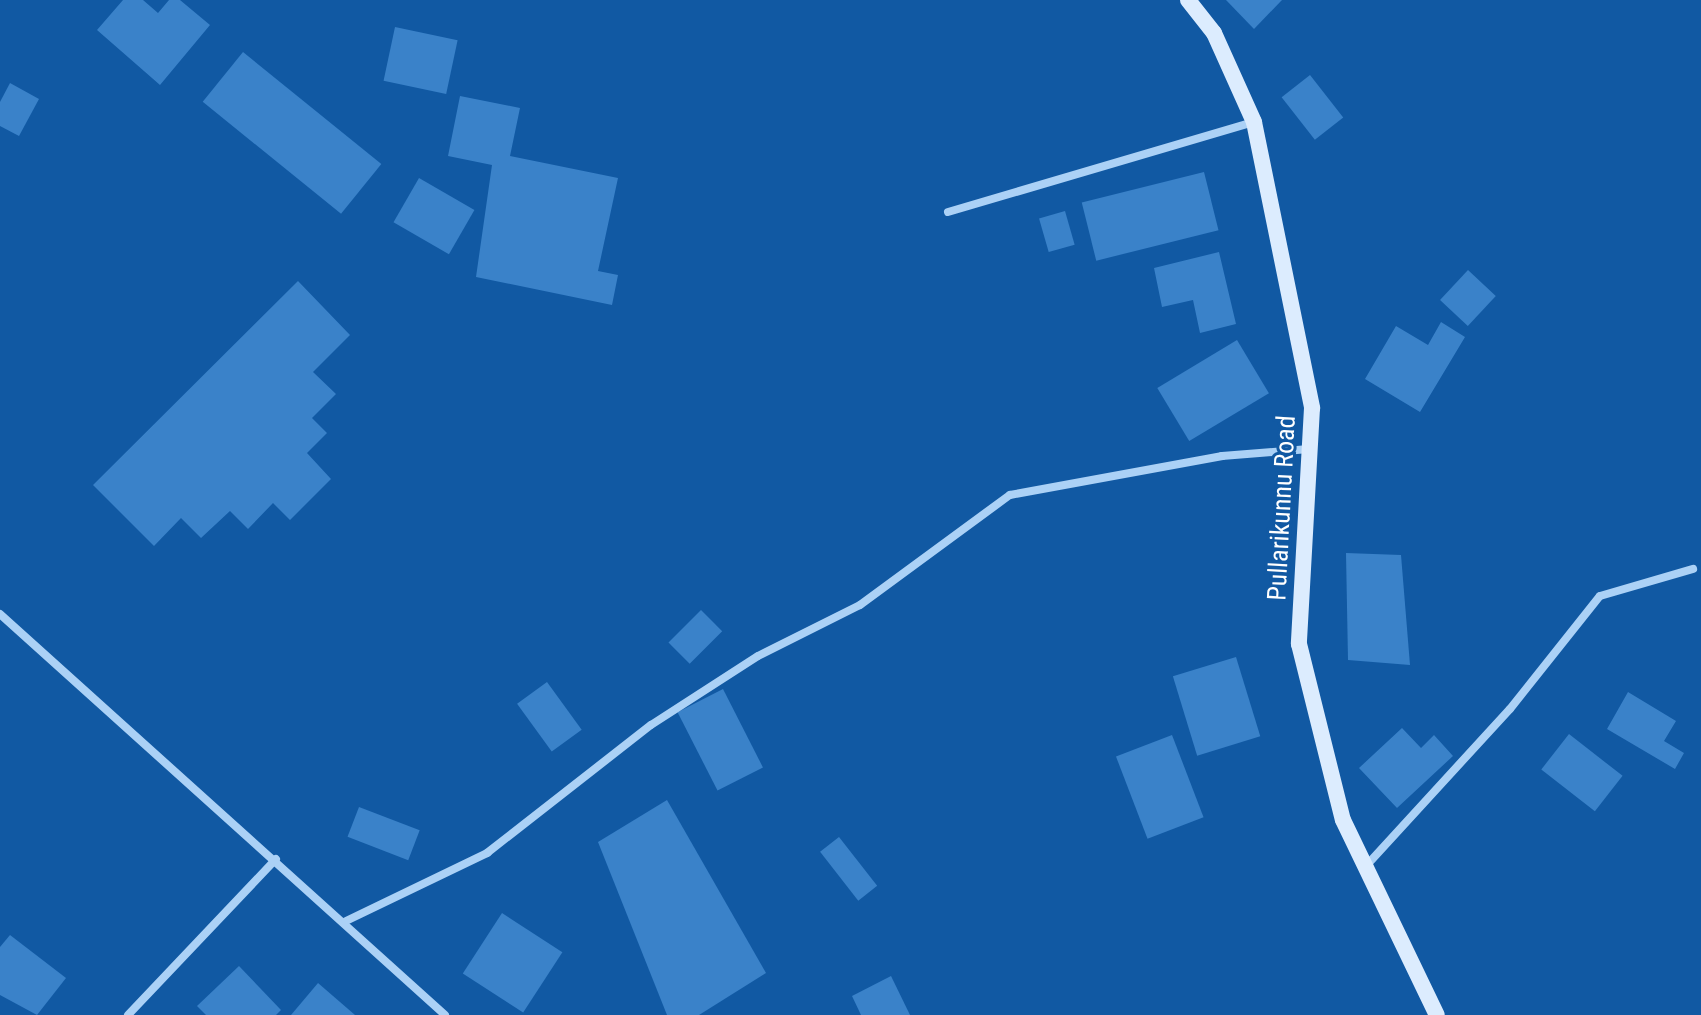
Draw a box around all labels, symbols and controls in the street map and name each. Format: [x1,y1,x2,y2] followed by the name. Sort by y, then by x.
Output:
[1262,415,1302,601] street label: Pullarikunnu Road

